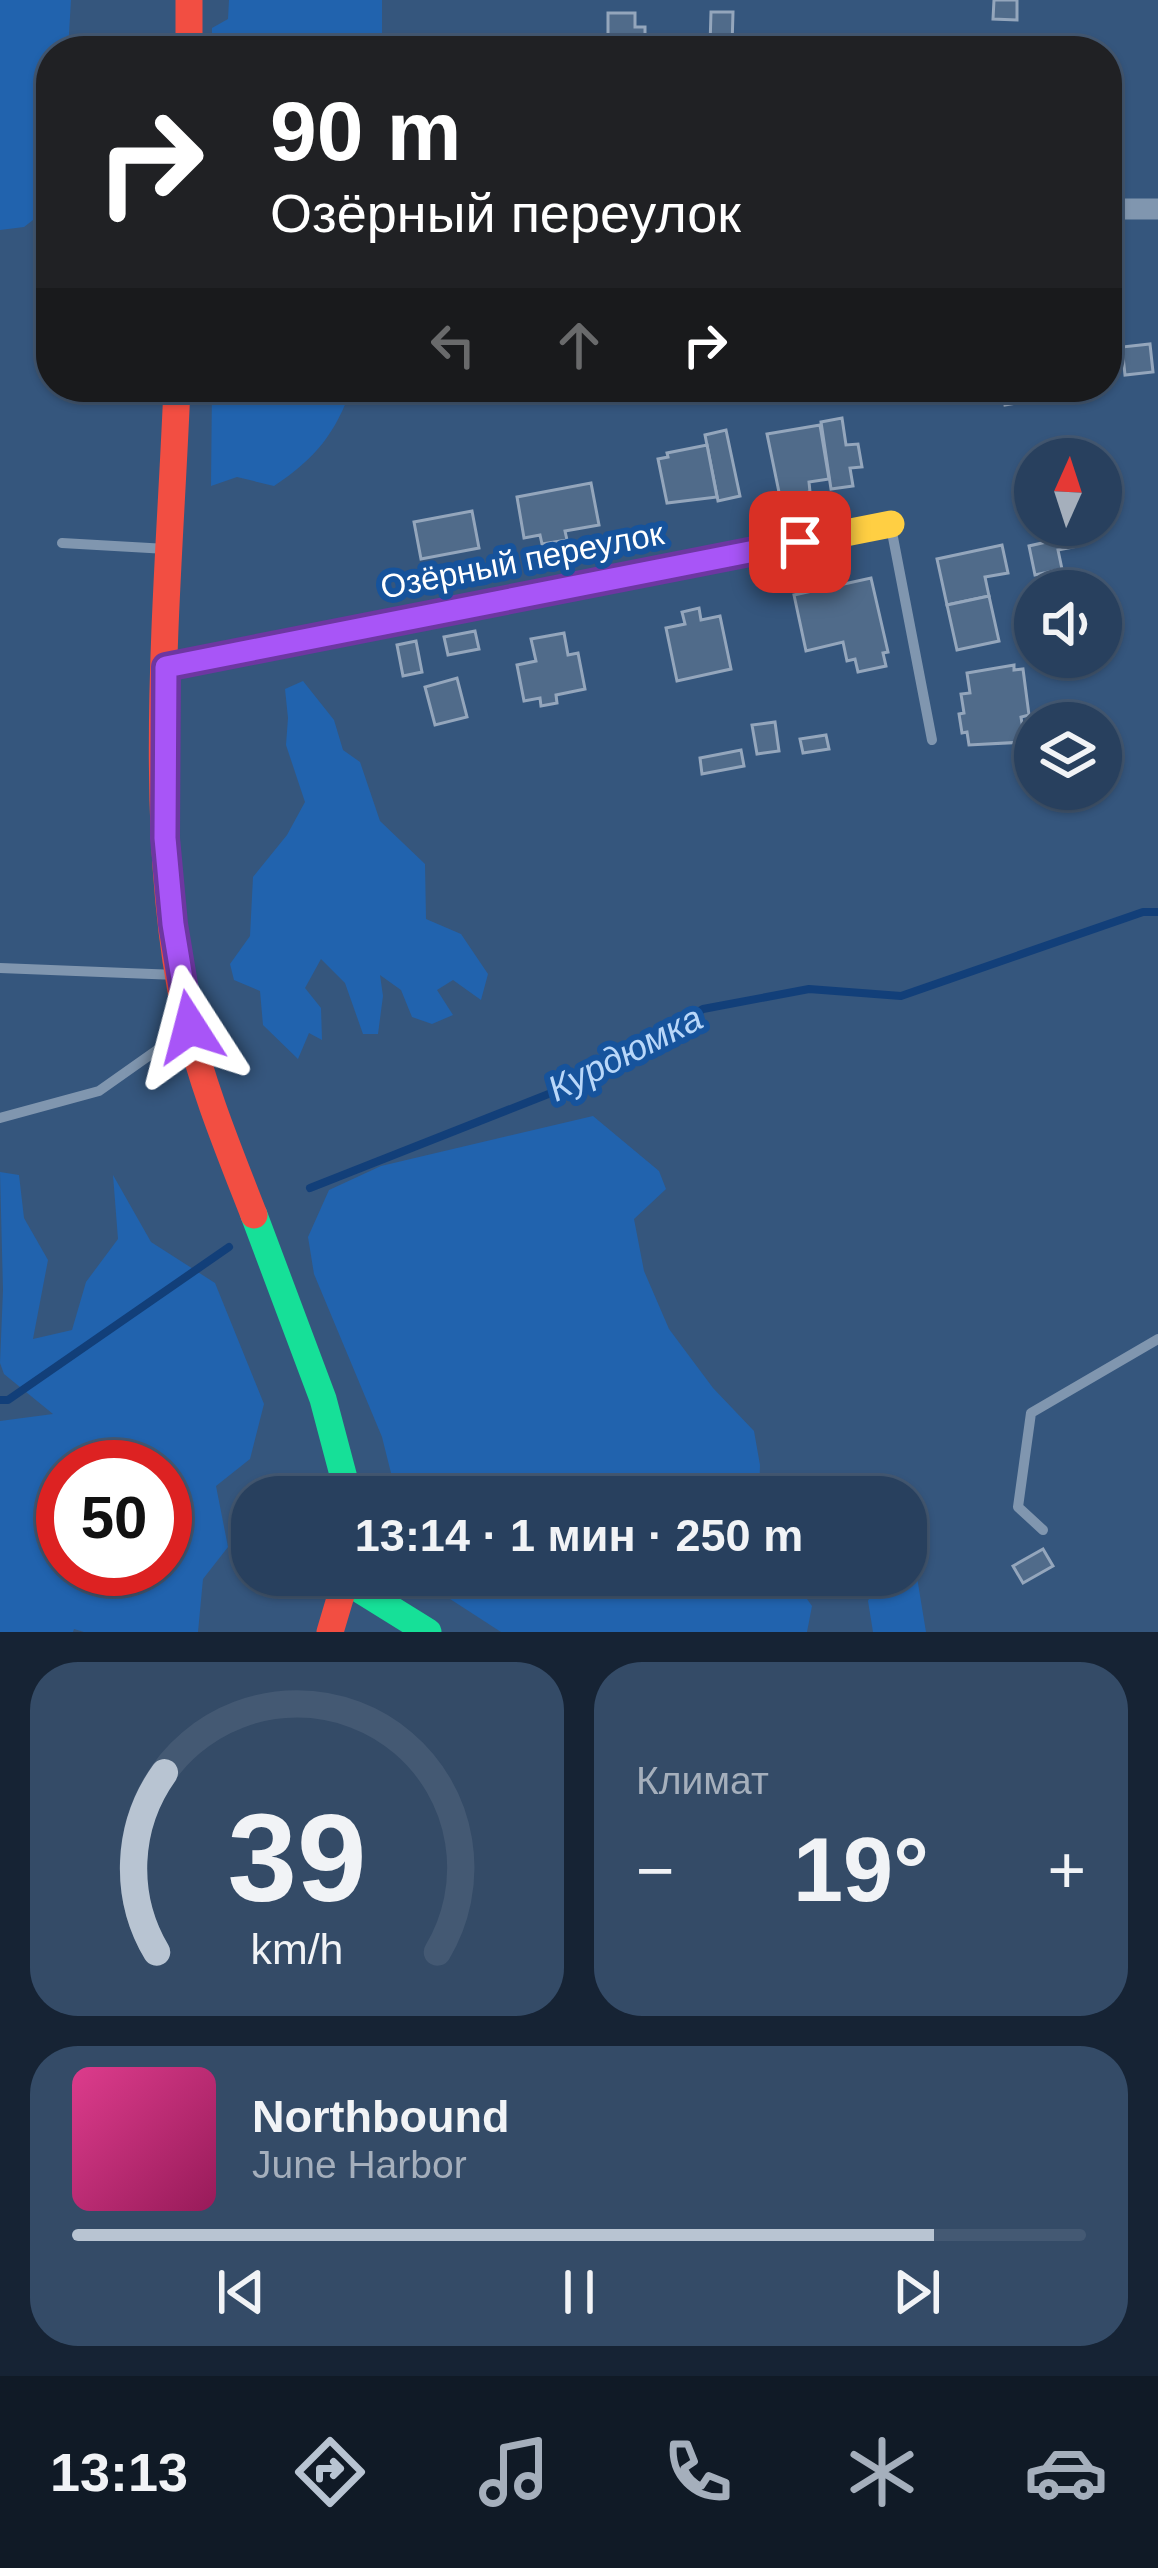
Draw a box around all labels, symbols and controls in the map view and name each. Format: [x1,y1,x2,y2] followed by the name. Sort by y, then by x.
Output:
[72,84,228,240] icon: right
[270,84,461,178] text: 90 m
[270,183,741,243] text: Озёрный переулок
[420,312,486,378] icon: left
[546,312,612,378] icon: ahead
[672,312,738,378] icon: right
[1014,438,1122,546] north arrow
[1014,438,1122,810] map controls
[749,491,851,593] pin
[767,509,833,575] icon: arrive
[377,514,667,606] street label: Озёрный переулок
[1014,570,1122,678] button: sound
[1014,702,1122,810] button: layers
[127,964,253,1090] position arrow
[541,997,709,1109] water label: Курдюмка
[36,1440,192,1596] speed limit sign: 50
[355,1510,803,1561] text: 13:14 · 1 мин · 250 m
[636,1759,769,1802] text: Климат
[228,1788,366,1927] text: 39
[793,1820,929,1920] text: 19°
[636,1833,675,1907] text: −
[1047,1833,1086,1907] text: +
[251,1925,343,1973] text: km/h
[252,2091,509,2142] text: Northbound
[252,2143,467,2186] text: June Harbor
[208,2259,274,2325] icon: previous
[546,2259,612,2325] icon: pause
[884,2259,950,2325] icon: next
[288,2430,372,2514] icon: directions
[472,2430,556,2514] icon: music
[656,2430,740,2514] icon: phone
[840,2430,924,2514] icon: climate
[1024,2430,1108,2514] icon: car
[50,2442,188,2502] text: 13:13

